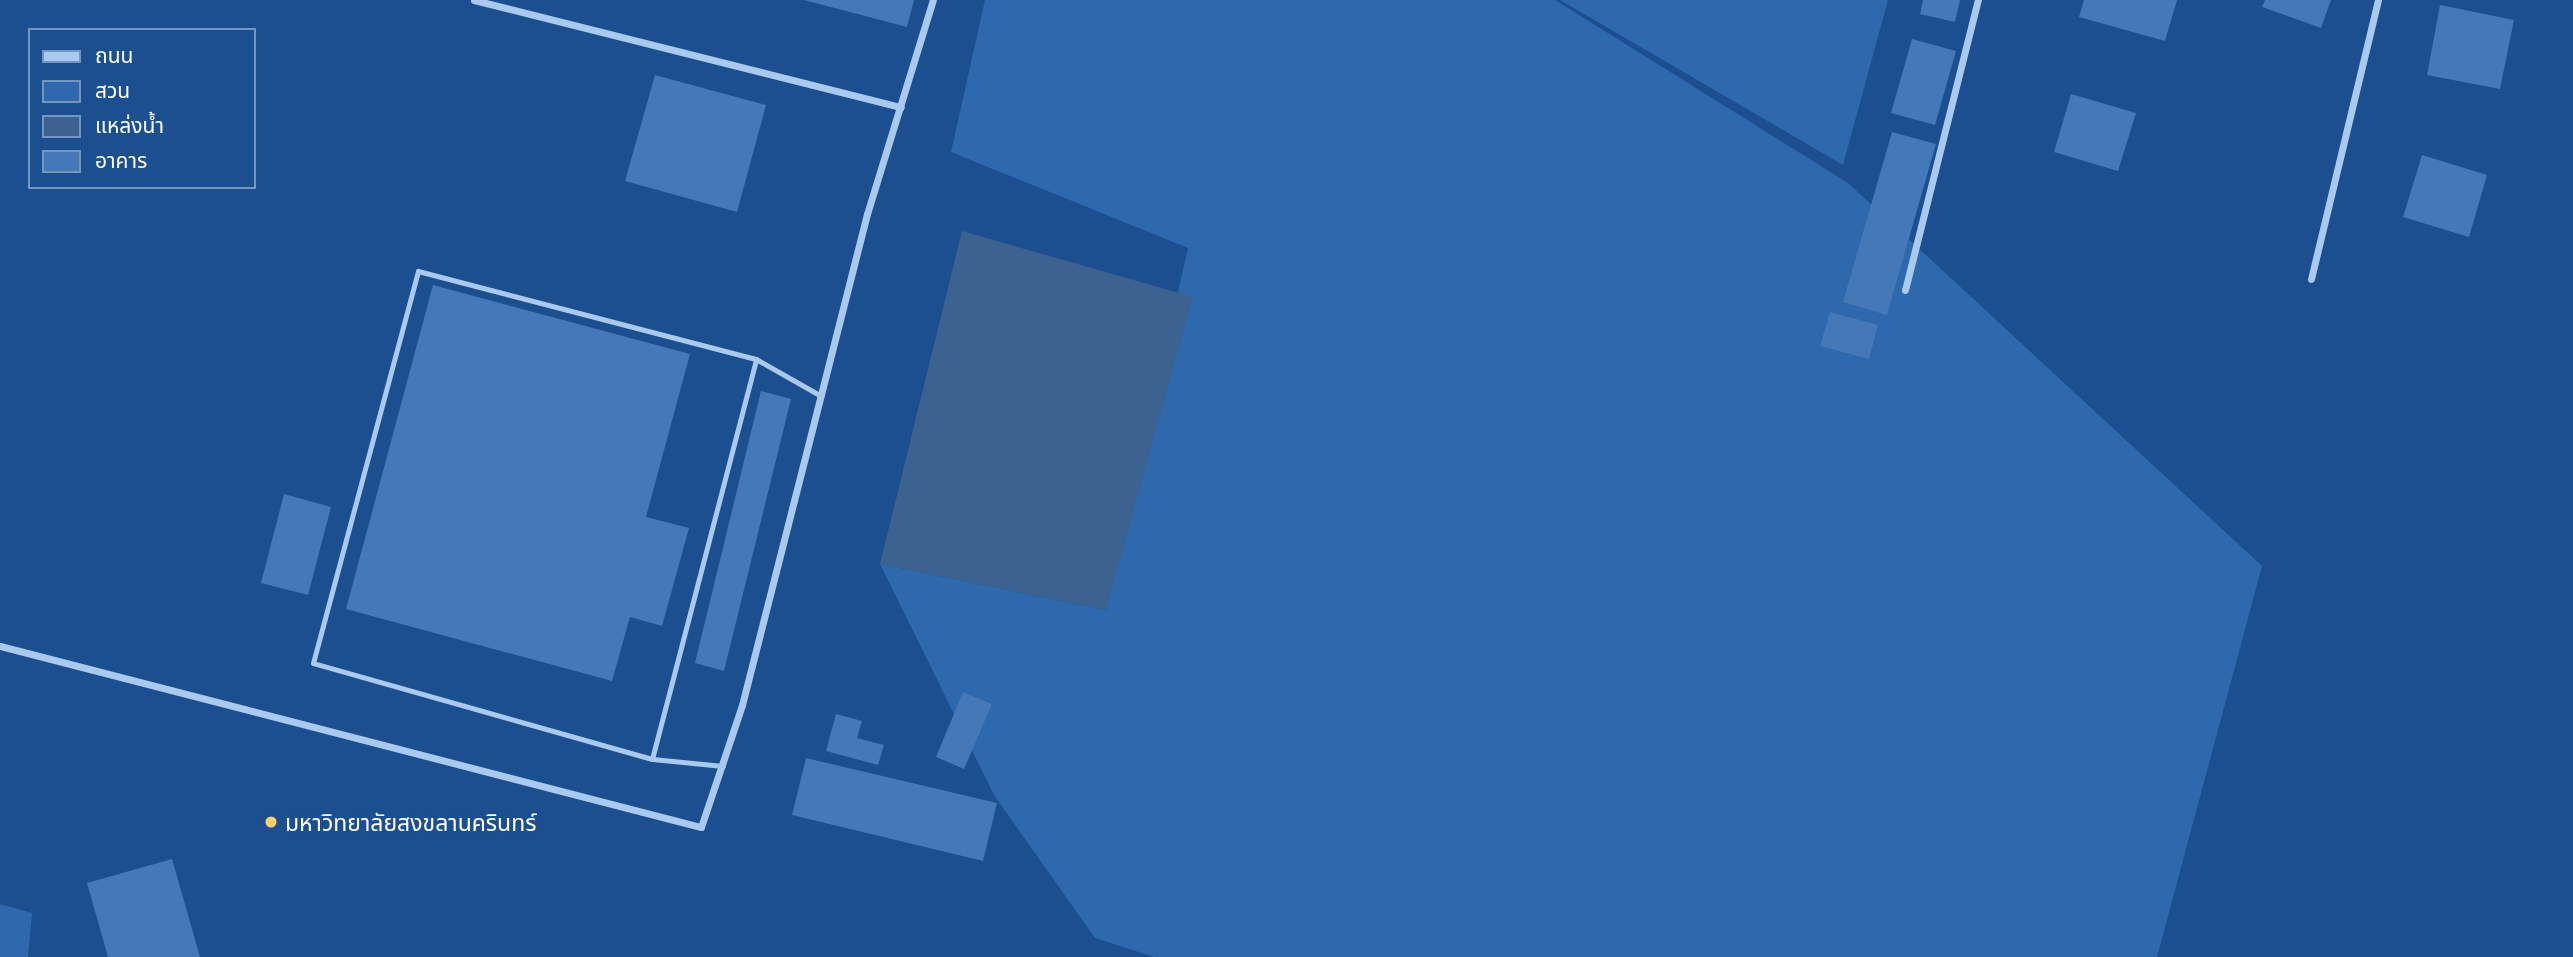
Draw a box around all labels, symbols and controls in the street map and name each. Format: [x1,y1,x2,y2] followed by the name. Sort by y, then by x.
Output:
[28,28,256,189] legend
[95,42,133,67] text: ถนน
[95,77,130,102] text: สวน
[95,112,164,137] text: แหล่งน้ำ
[95,147,147,172] text: อาคาร
[285,808,536,836] place label: มหาวิทยาลัยสงขลานครินทร์
[263,814,279,830] marker: มหาวิทยาลัยสงขลานครินทร์

